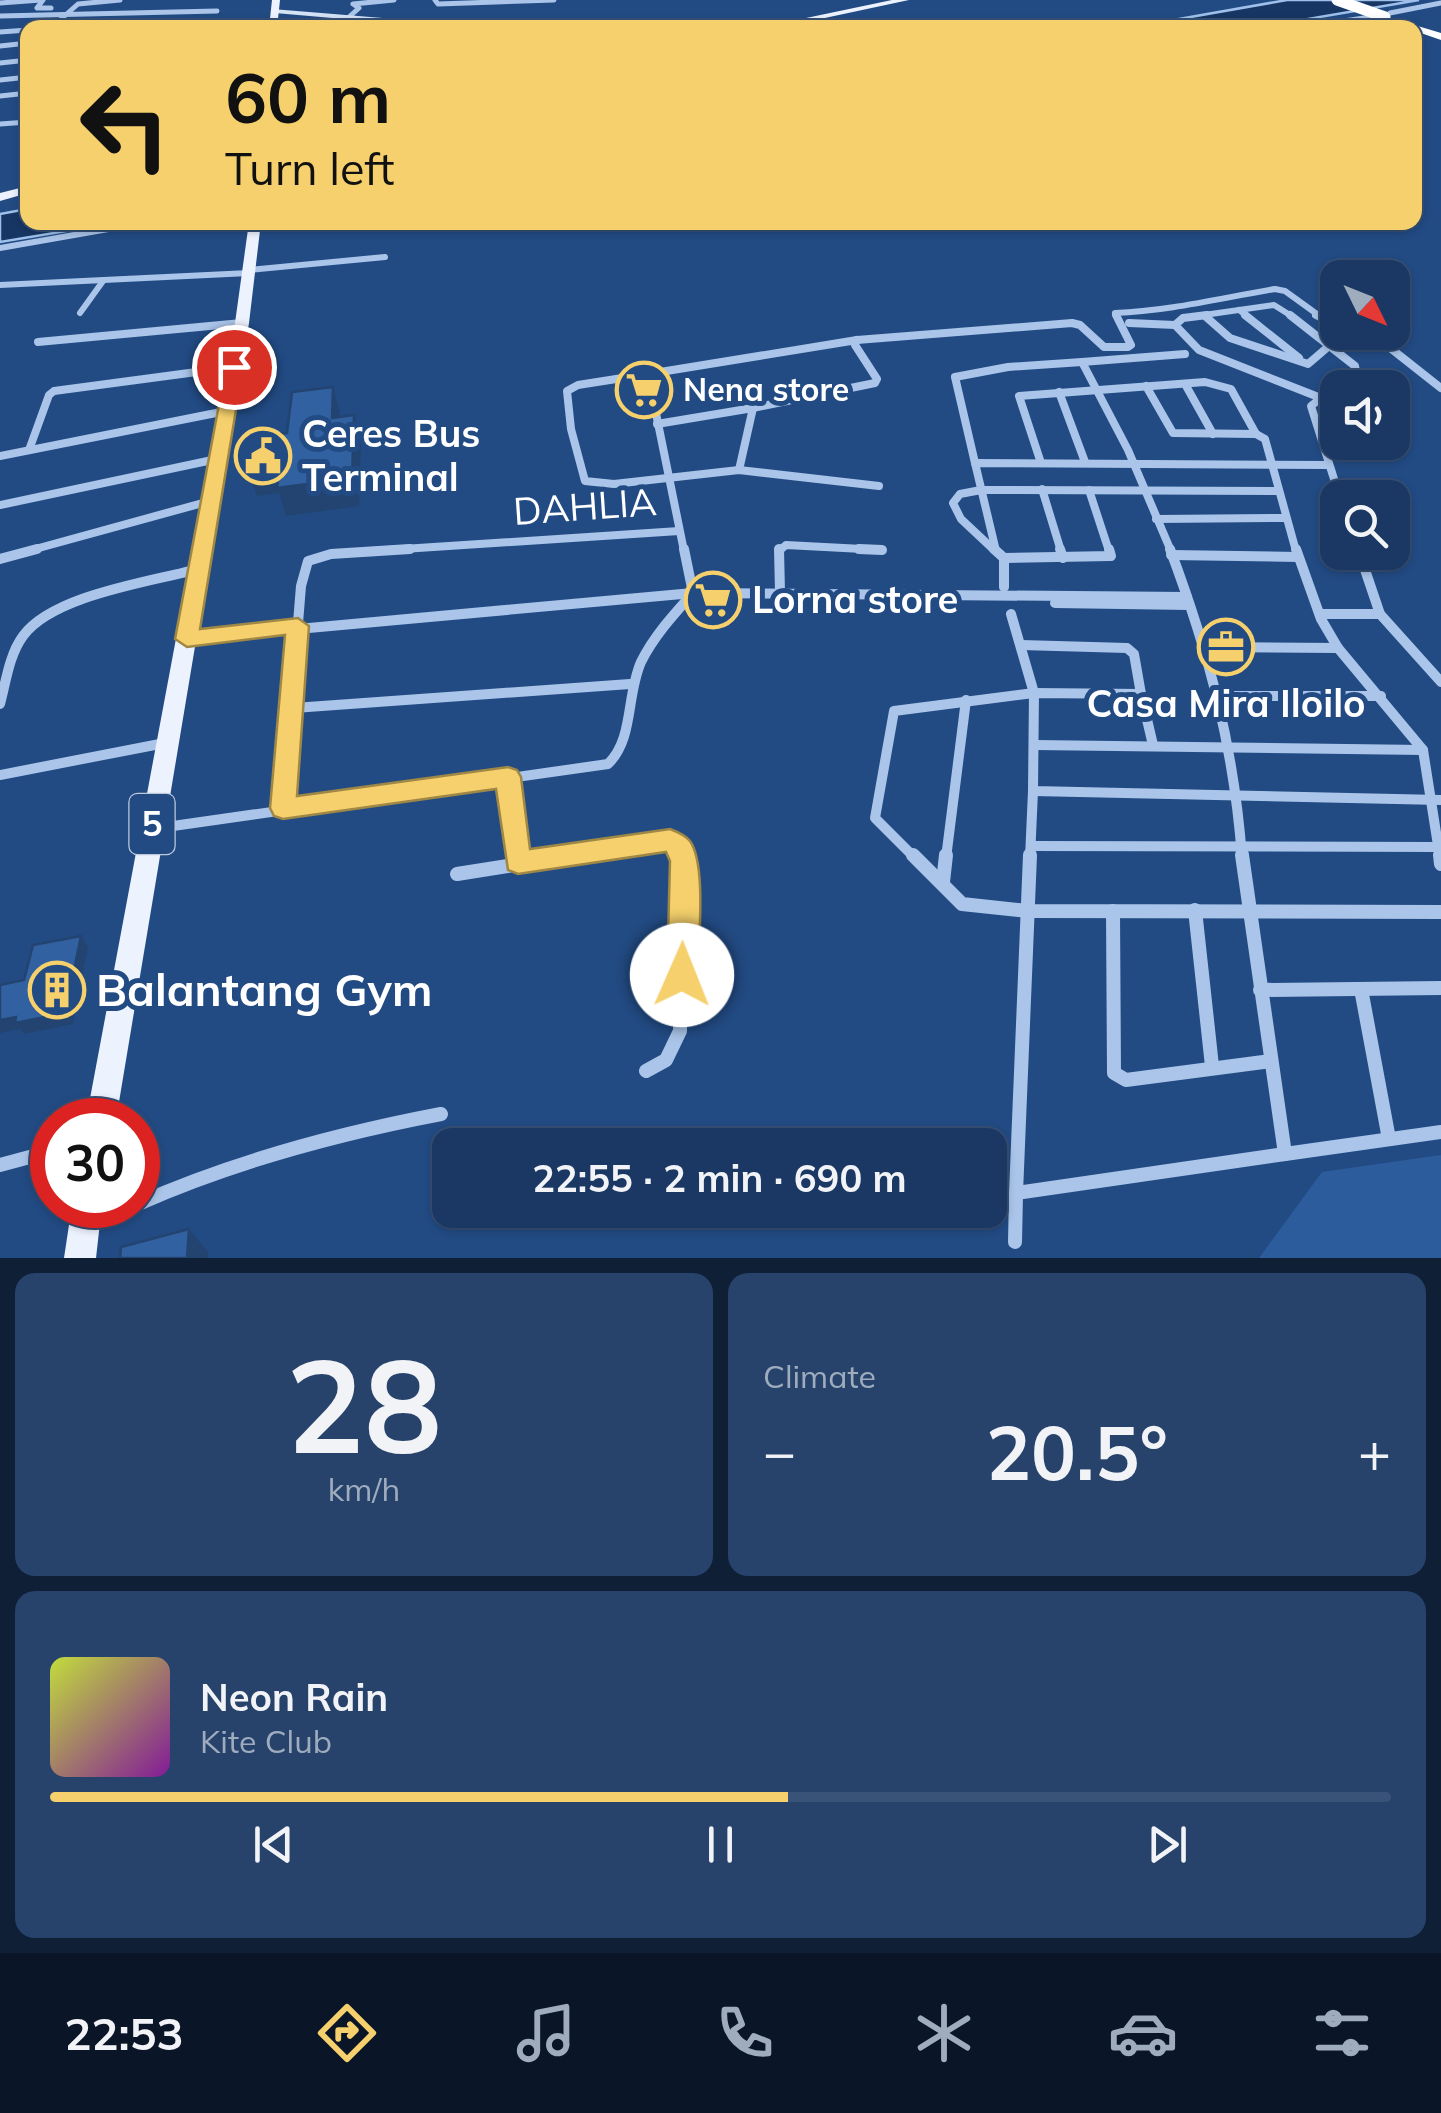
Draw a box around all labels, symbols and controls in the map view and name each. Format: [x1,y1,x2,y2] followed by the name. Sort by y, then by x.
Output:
[225,53,391,141] text: 60 m
[60,60,190,190] icon: left
[225,140,394,196] text: Turn left
[1320,260,1410,350] north arrow
[1320,260,1410,570] map controls
[192,325,277,410] pin
[207,340,262,395] icon: arrive
[614,360,674,420] supermarket icon: Nena store
[683,369,849,409] place label: Nena store
[1320,370,1410,460] button: sound
[302,409,480,501] place label: Ceres Bus Terminal
[233,426,293,486] public building icon: Ceres Bus Terminal
[512,477,658,535] street label: DAHLIA
[1320,480,1410,570] button: search
[683,570,743,630] supermarket icon: Lorna store
[752,575,958,623] place label: Lorna store
[1196,617,1256,677] office icon: Casa Mira Iloilo
[1086,679,1366,727] place label: Casa Mira Iloilo
[130,794,174,854] road number: 5
[630,923,734,1027] position arrow
[27,960,87,1020] building icon: Balantang Gym
[96,961,432,1017] place label: Balantang Gym
[30,1098,160,1228] speed limit sign: 30
[532,1154,907,1202] text: 22:55 · 2 min · 690 m
[286,1322,442,1486] text: 28
[763,1356,876,1396] text: Climate
[986,1405,1168,1499] text: 20.5°
[763,1417,796,1486] text: −
[1358,1417,1391,1486] text: +
[328,1469,400,1509] text: km/h
[200,1673,388,1721] text: Neon Rain
[200,1721,332,1761] text: Kite Club
[246,1817,301,1872] icon: previous
[693,1817,748,1872] icon: pause
[1140,1817,1195,1872] icon: next
[312,1998,382,2068] icon: directions
[511,1998,581,2068] icon: music
[710,1998,780,2068] icon: phone
[909,1998,979,2068] icon: climate
[1108,1998,1178,2068] icon: car
[1307,1998,1377,2068] icon: filters
[64,2005,184,2061] text: 22:53

